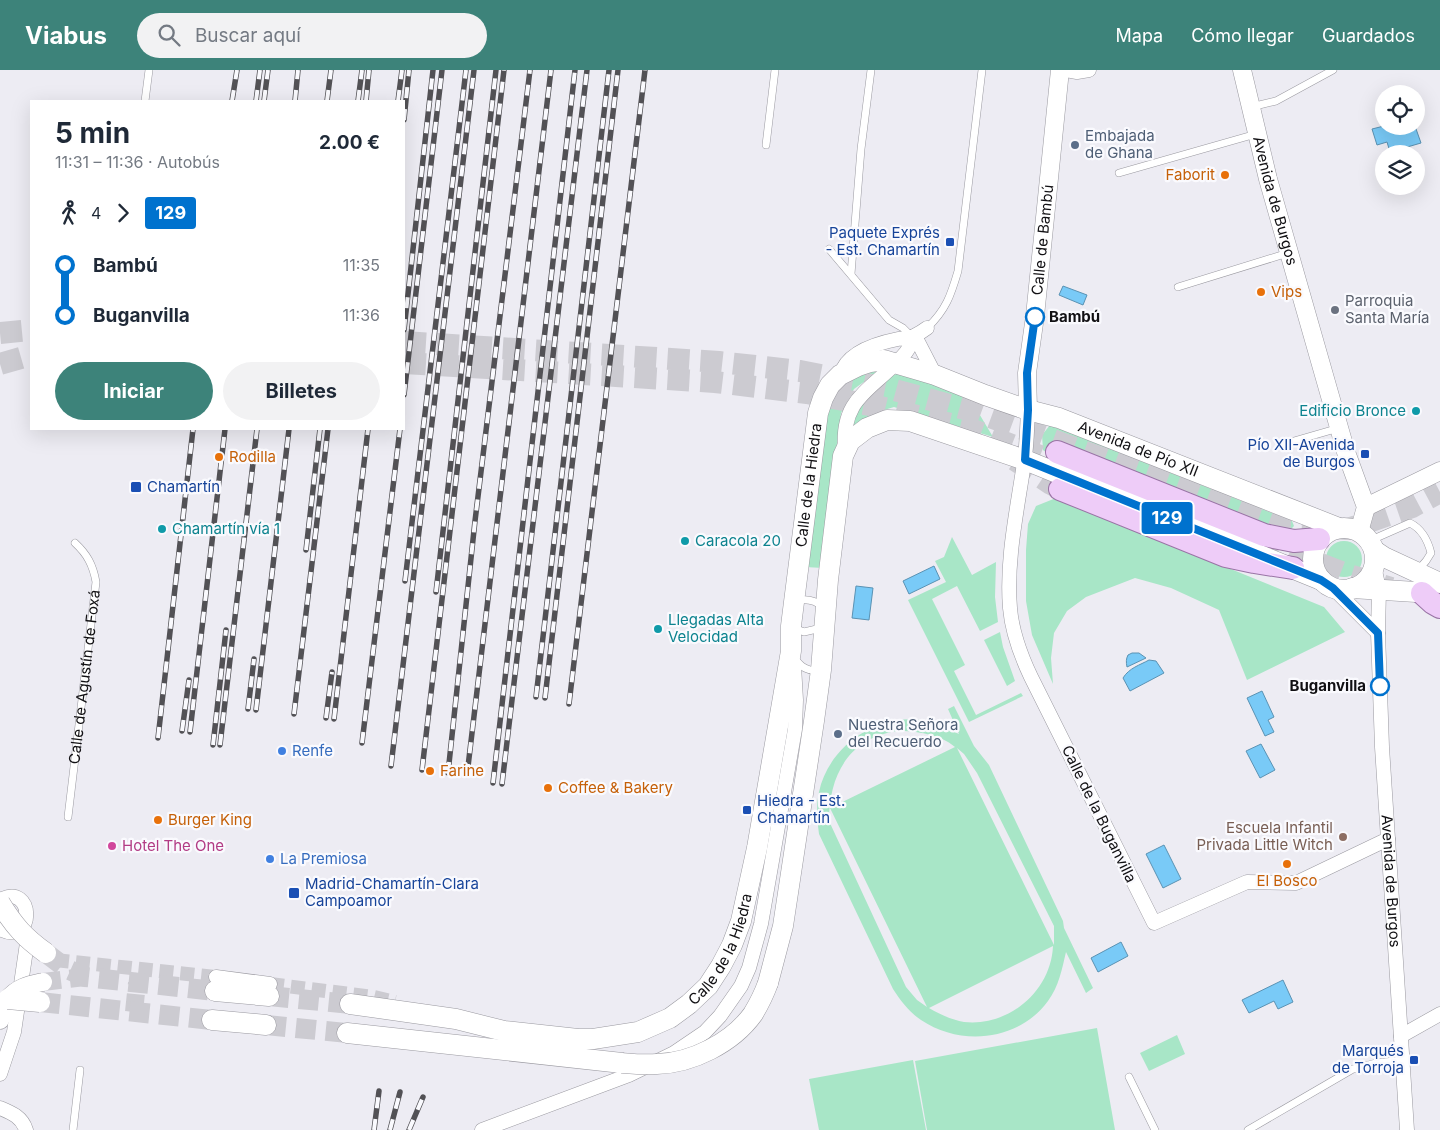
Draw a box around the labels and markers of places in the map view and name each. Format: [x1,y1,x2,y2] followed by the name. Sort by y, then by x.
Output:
[1085,126,1155,162] place label: Embajada de Ghana
[1069,139,1081,151] marker: Embajada de Ghana
[1165,165,1215,184] place label: Faborit
[1219,169,1231,181] marker: Faborit
[825,223,940,259] place label: Paquete Exprés - Est. Chamartín
[944,236,956,248] marker: Paquete Exprés - Est. Chamartín
[1271,282,1302,301] place label: Vips
[1255,286,1267,298] marker: Vips
[1345,291,1429,327] place label: Parroquia Santa María
[1329,304,1341,316] marker: Parroquia Santa María
[1025,307,1045,327] marker: Bambú
[1049,307,1100,326] place label: Bambú
[1299,401,1406,420] place label: Edificio Bronce
[1410,405,1422,417] marker: Edificio Bronce
[1248,435,1355,471] place label: Pío XII-Avenida de Burgos
[229,447,276,466] place label: Rodilla
[1359,448,1371,460] marker: Pío XII-Avenida de Burgos
[213,451,225,463] marker: Rodilla
[147,477,220,496] place label: Chamartín
[129,480,143,494] marker: Chamartín
[172,519,280,538] place label: Chamartín vía 1
[156,523,168,535] marker: Chamartín vía 1
[695,531,781,550] place label: Caracola 20
[679,535,691,547] marker: Caracola 20
[668,610,764,646] place label: Llegadas Alta Velocidad
[652,623,664,635] marker: Llegadas Alta Velocidad
[1290,676,1366,695] place label: Buganvilla
[1370,676,1390,696] marker: Buganvilla
[848,715,958,751] place label: Nuestra Señora del Recuerdo
[832,728,844,740] marker: Nuestra Señora del Recuerdo
[292,741,333,760] place label: Renfe
[276,745,288,757] marker: Renfe
[440,761,484,780] place label: Farine
[424,765,436,777] marker: Farine
[558,778,673,797] place label: Coffee & Bakery
[542,782,554,794] marker: Coffee & Bakery
[757,791,845,827] place label: Hiedra - Est. Chamartín
[741,804,753,816] marker: Hiedra - Est. Chamartín
[168,810,252,829] place label: Burger King
[152,814,164,826] marker: Burger King
[1197,818,1333,854] place label: Escuela Infantil Privada Little Witch
[1337,831,1349,843] marker: Escuela Infantil Privada Little Witch
[122,836,224,855] place label: Hotel The One
[106,840,118,852] marker: Hotel The One
[280,849,367,868] place label: La Premiosa
[264,853,276,865] marker: La Premiosa
[1281,858,1293,870] marker: El Bosco
[1256,871,1318,890] place label: El Bosco
[305,874,479,910] place label: Madrid-Chamartín-Clara Campoamor
[287,886,301,900] marker: Madrid-Chamartín-Clara Campoamor
[1332,1041,1404,1077] place label: Marqués de Torroja
[1408,1054,1420,1066] marker: Marqués de Torroja

